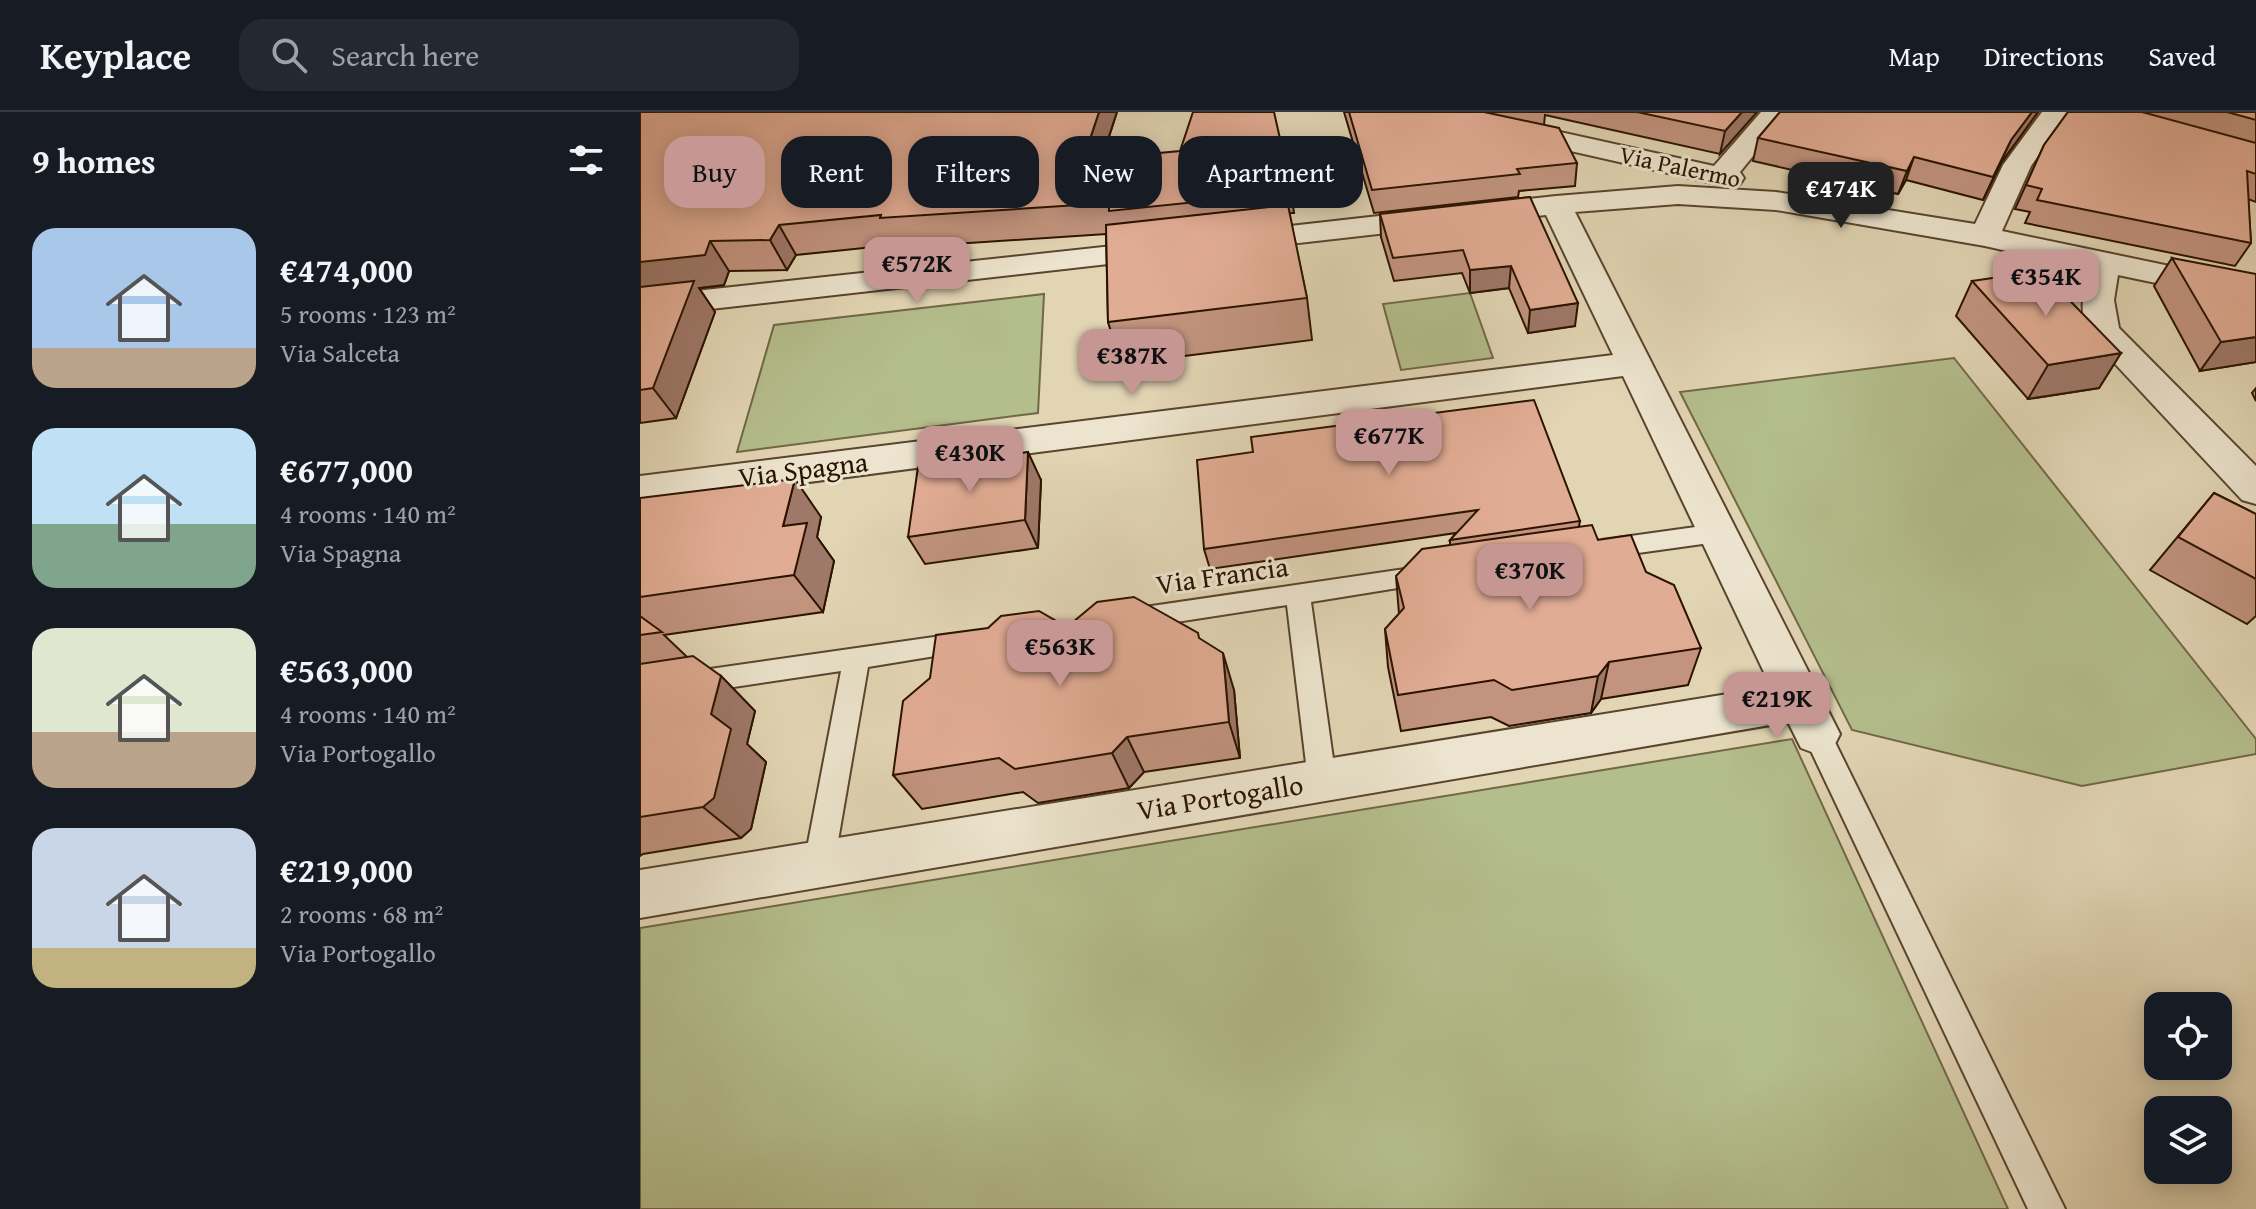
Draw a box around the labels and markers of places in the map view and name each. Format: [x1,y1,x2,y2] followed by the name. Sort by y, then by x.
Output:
[1785,162,1897,230] pin: €474K
[861,237,973,305] pin: €572K
[1990,250,2102,318] pin: €354K
[1076,329,1188,397] pin: €387K
[1333,409,1445,477] pin: €677K
[914,426,1026,494] pin: €430K
[1474,544,1586,612] pin: €370K
[1004,620,1116,688] pin: €563K
[1721,672,1833,740] pin: €219K

